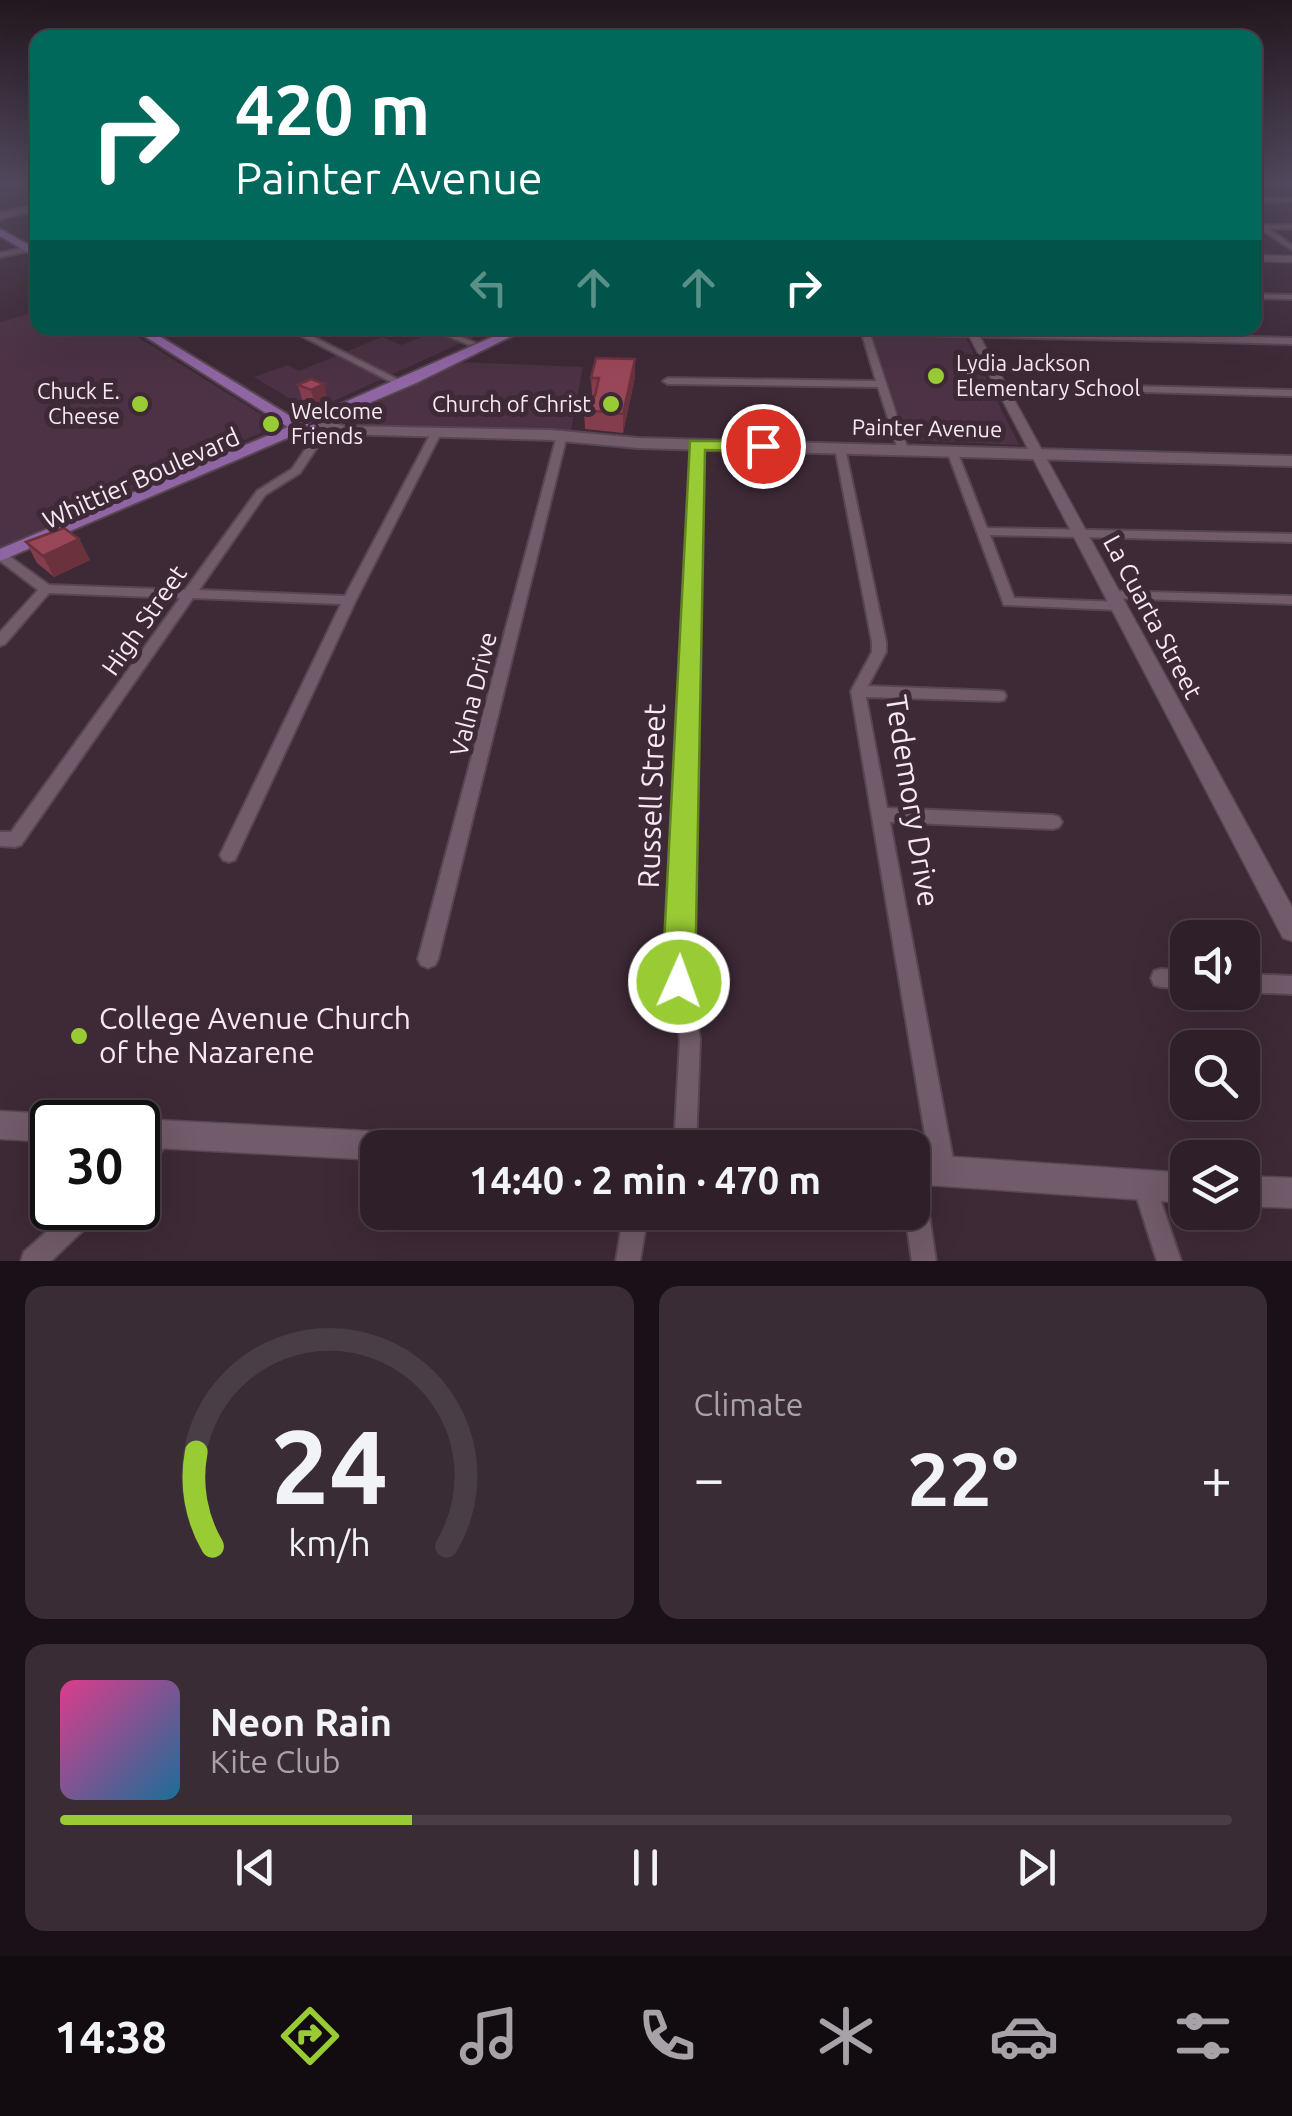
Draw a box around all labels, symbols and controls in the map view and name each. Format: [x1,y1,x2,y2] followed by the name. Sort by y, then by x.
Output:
[70,70,200,200] icon: right
[235,70,430,148] text: 420 m
[235,152,543,203] text: Painter Avenue
[461,260,516,315] icon: left
[566,260,621,315] icon: ahead
[671,260,726,315] icon: ahead
[776,260,831,315] icon: right
[956,350,1140,400] place label: Lydia Jackson Elementary School
[925,365,947,387] marker: Lydia Jackson Elementary School
[37,378,120,428] place label: Chuck E. Cheese
[432,391,591,416] place label: Church of Christ
[129,393,151,415] marker: Chuck E. Cheese
[600,393,622,415] marker: Church of Christ
[291,398,383,448] place label: Welcome Friends
[721,404,806,489] pin
[260,413,282,435] marker: Welcome Friends
[852,414,1002,441] street label: Painter Avenue
[736,419,791,474] icon: arrive
[38,422,244,534] street label: Whittier Boulevard
[1098,530,1208,704] street label: La Cuarta Street
[96,560,192,680] street label: High Street
[444,629,502,759] street label: Valna Drive
[879,693,946,909] street label: Tedemory Drive
[631,703,671,889] street label: Russell Street
[1170,920,1260,1230] map controls
[1170,920,1260,1010] button: sound
[627,930,731,1034] position arrow
[99,1001,411,1069] place label: College Avenue Church of the Nazarene
[68,1025,90,1047] marker: College Avenue Church of the Nazarene
[1170,1030,1260,1120] button: search
[30,1100,160,1230] speed limit sign: 30
[1170,1140,1260,1230] button: layers
[469,1159,821,1201] text: 14:40 · 2 min · 470 m
[694,1386,804,1422] text: Climate
[271,1407,388,1524] text: 24
[907,1436,1018,1520] text: 22°
[694,1447,725,1508] text: −
[1201,1447,1232,1508] text: +
[288,1523,371,1563] text: km/h
[210,1701,392,1743] text: Neon Rain
[210,1743,340,1779] text: Kite Club
[228,1840,283,1895] icon: previous
[618,1840,673,1895] icon: pause
[1009,1840,1064,1895] icon: next
[275,2001,345,2071] icon: directions
[454,2001,524,2071] icon: music
[632,2001,702,2071] icon: phone
[811,2001,881,2071] icon: climate
[989,2001,1059,2071] icon: car
[1168,2001,1238,2071] icon: filters
[54,2011,167,2062] text: 14:38

